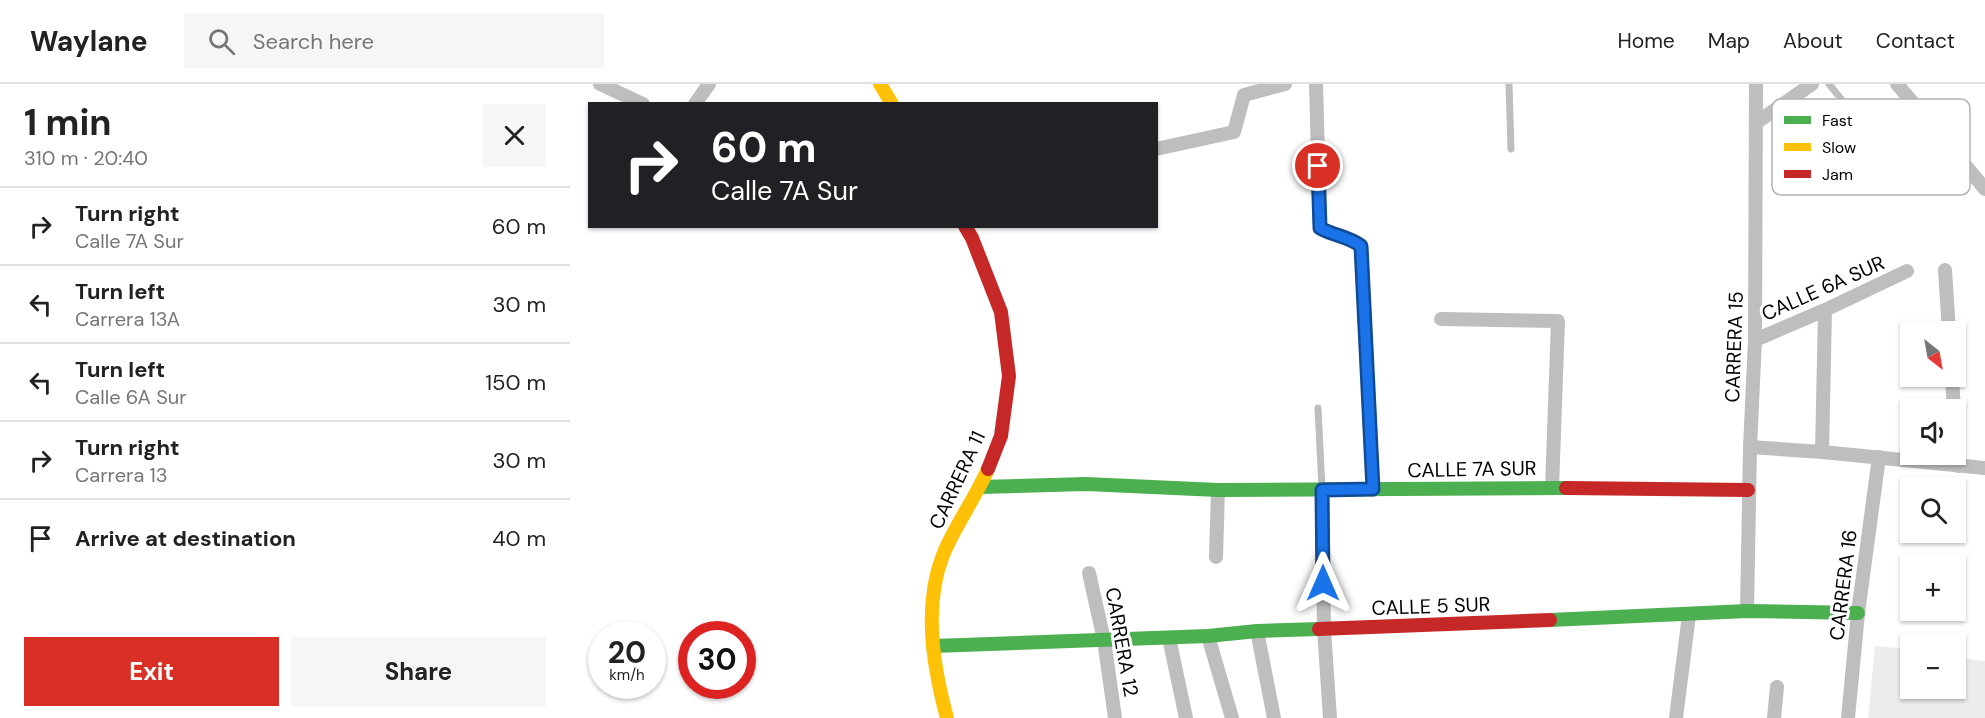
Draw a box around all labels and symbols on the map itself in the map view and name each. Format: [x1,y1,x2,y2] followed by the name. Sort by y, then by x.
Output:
[1772,99,1970,195] legend
[1822,110,1853,131] text: Fast
[1822,137,1856,158] text: Slow
[1292,140,1343,191] pin
[1822,164,1853,185] text: Jam
[1757,249,1889,327] street label: CALLE 6A SUR
[1719,291,1749,403] street label: CARRERA 15
[1900,321,1966,387] north arrow
[923,427,991,533] street label: CARRERA 11
[1407,455,1537,483] street label: CALLE 7A SUR
[1823,528,1863,642] street label: CARRERA 16
[1291,551,1355,615] position arrow
[1100,585,1144,699] street label: CARRERA 12
[1371,591,1491,621] street label: CALLE 5 SUR
[678,621,756,699] speed limit sign: 30

